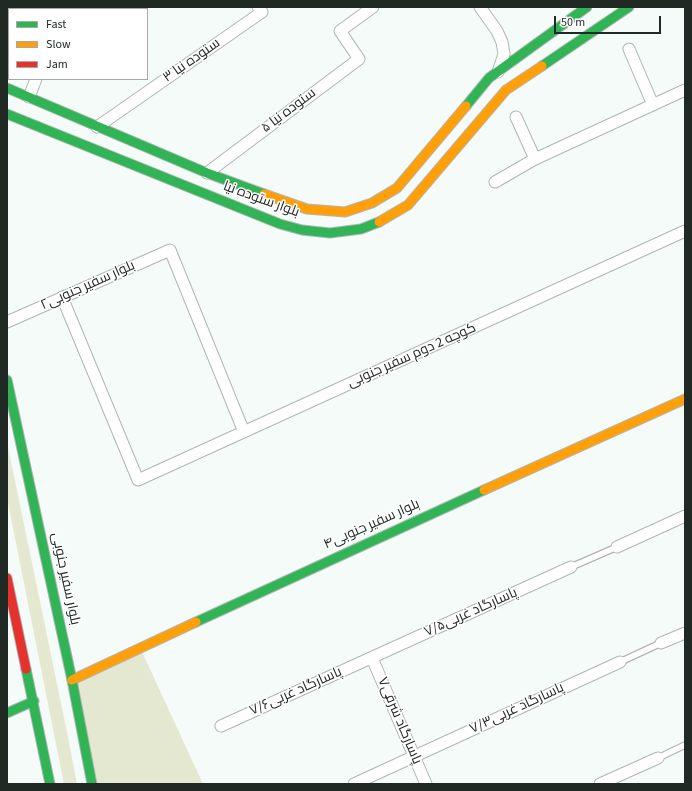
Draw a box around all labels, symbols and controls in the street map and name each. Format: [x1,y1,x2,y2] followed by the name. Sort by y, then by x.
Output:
[8,8,148,80] legend
[556,8,663,34] scale bar
[561,14,585,31] text: 50 m
[46,16,66,33] text: Fast
[160,35,224,87] street label: ستوده نیا ۳
[46,36,71,53] text: Slow
[46,56,68,73] text: Jam
[258,85,320,137] street label: ستوده نیا ۵
[221,178,301,222] street label: بلوار ستوده نیا
[38,258,138,314] street label: بلوار سفیر جنوبی۲
[345,320,479,392] street label: کوچه 2 دوم سفیر جنوبی
[321,496,423,554] street label: بلوار سفیر جنوبی۴
[47,531,83,627] street label: بلوار سفیر جنوبی
[422,585,520,641] street label: پاسارگاد غربی۷/۵
[247,664,345,720] street label: پاسارگاد غربی۷/۶
[373,675,425,767] street label: پاسارگاد شرقی۷
[467,680,567,738] street label: پاسارگاد غربی۷/۳

